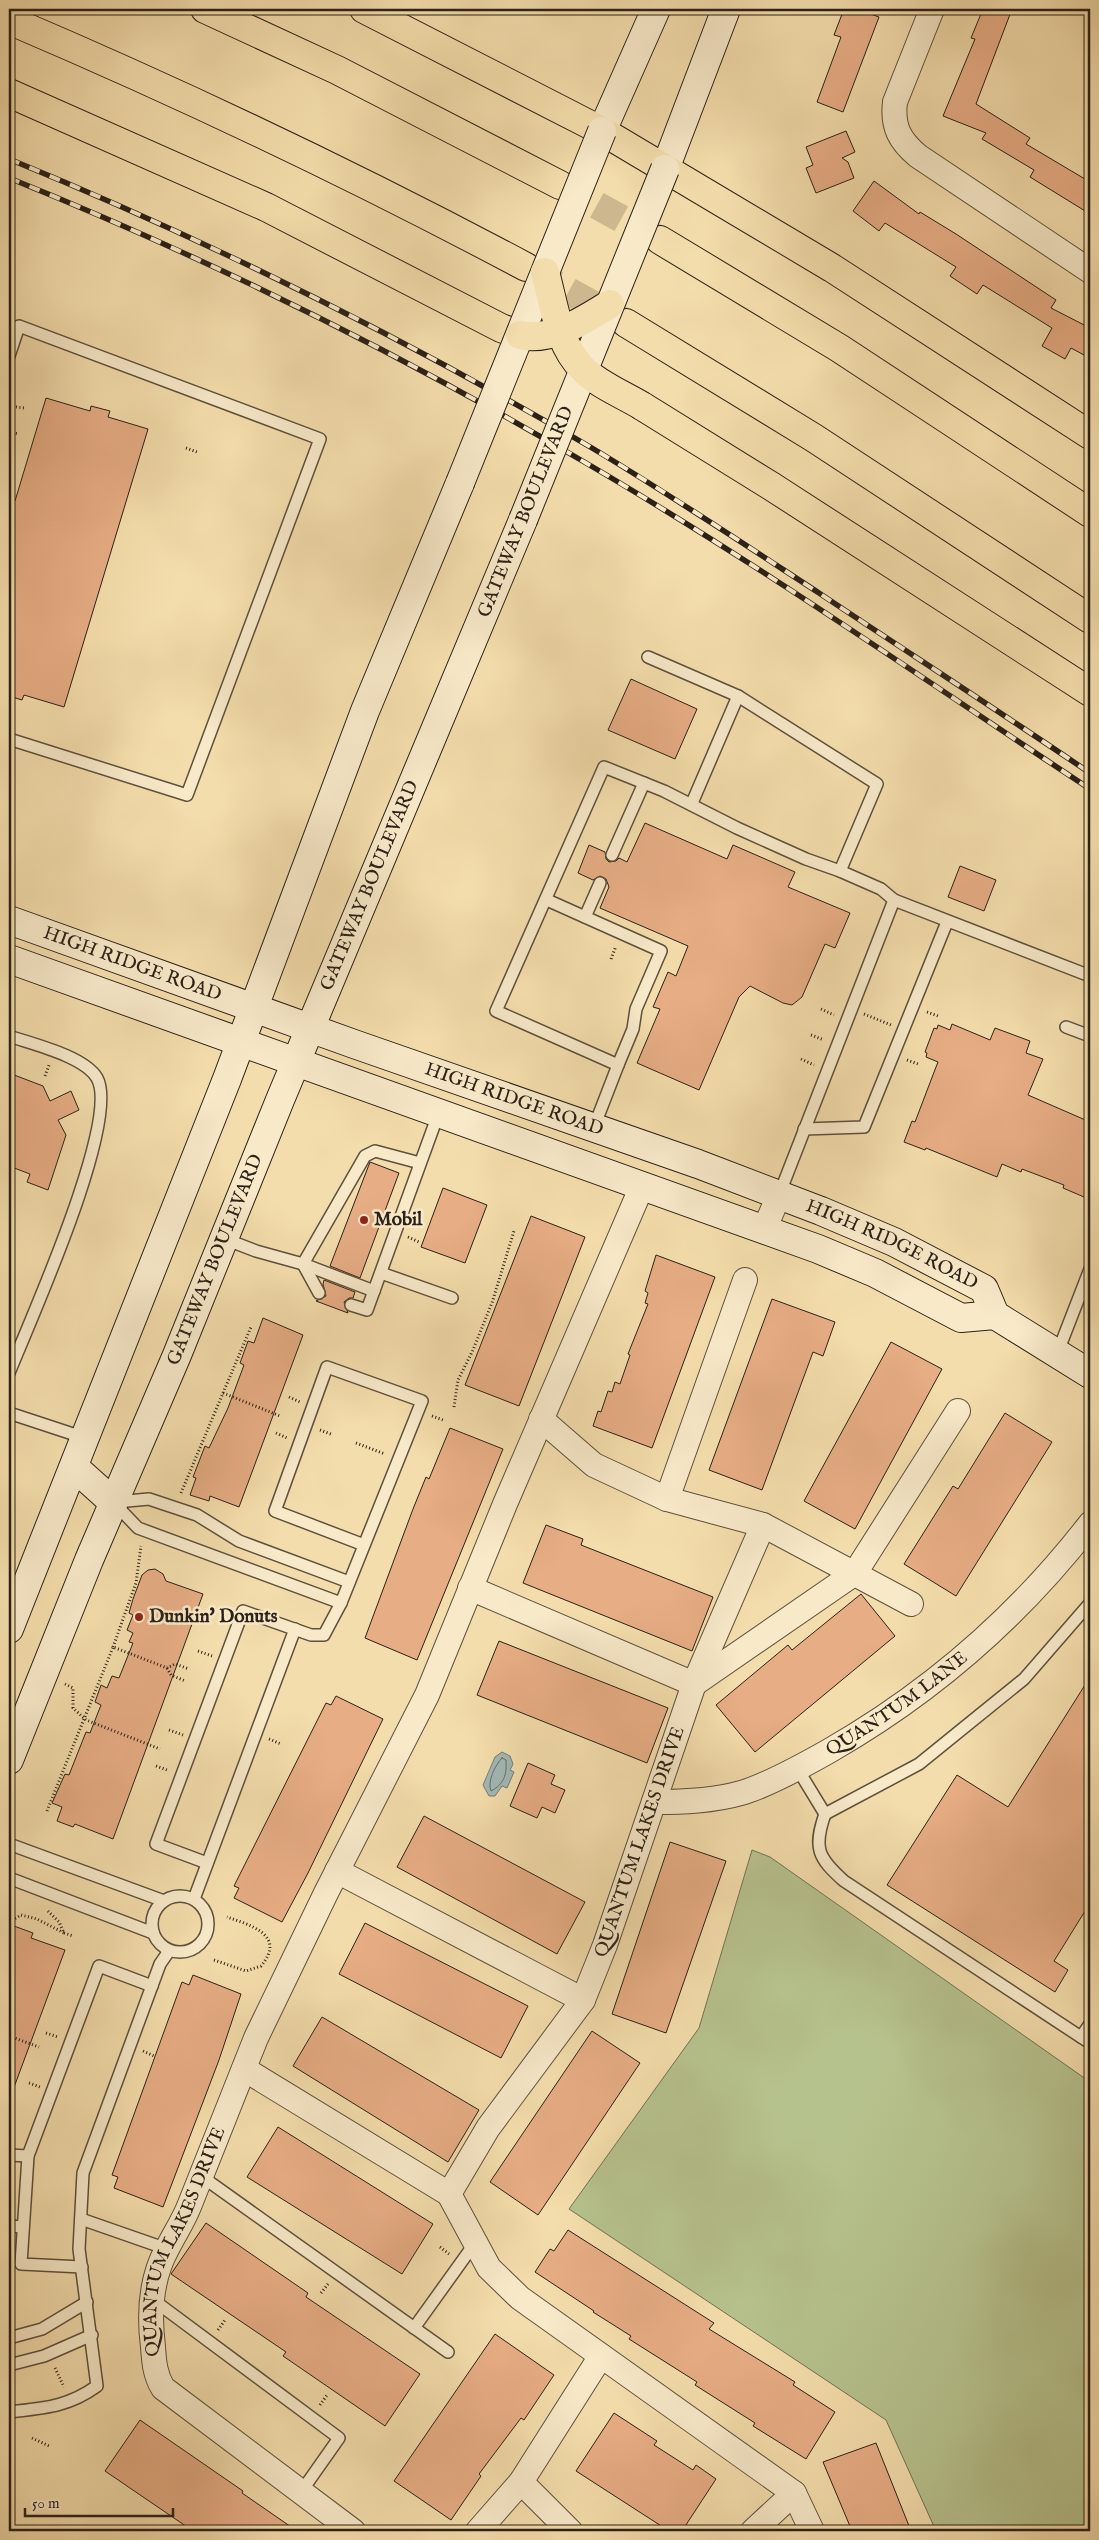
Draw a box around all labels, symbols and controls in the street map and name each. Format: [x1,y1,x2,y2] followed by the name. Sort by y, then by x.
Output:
[473,403,579,621] street label: GATEWAY BOULEVARD
[315,777,425,994] street label: GATEWAY BOULEVARD
[40,921,225,1007] street label: HIGH RIDGE ROAD
[421,1058,606,1142] street label: HIGH RIDGE ROAD
[162,1151,269,1369] street label: GATEWAY BOULEVARD
[802,1194,982,1296] street label: HIGH RIDGE ROAD
[374,1208,423,1232] place label: Mobil
[358,1214,370,1226] marker: Mobil
[149,1605,278,1629] place label: Dunkin' Donuts
[133,1611,145,1623] marker: Dunkin' Donuts
[822,1646,973,1762] street label: QUANTUM LANE
[589,1724,691,1961] street label: QUANTUM LAKES DRIVE
[139,2124,231,2357] street label: QUANTUM LAKES DRIVE
[25,2485,172,2517] scale bar
[32,2494,60,2513] text: 50 m

